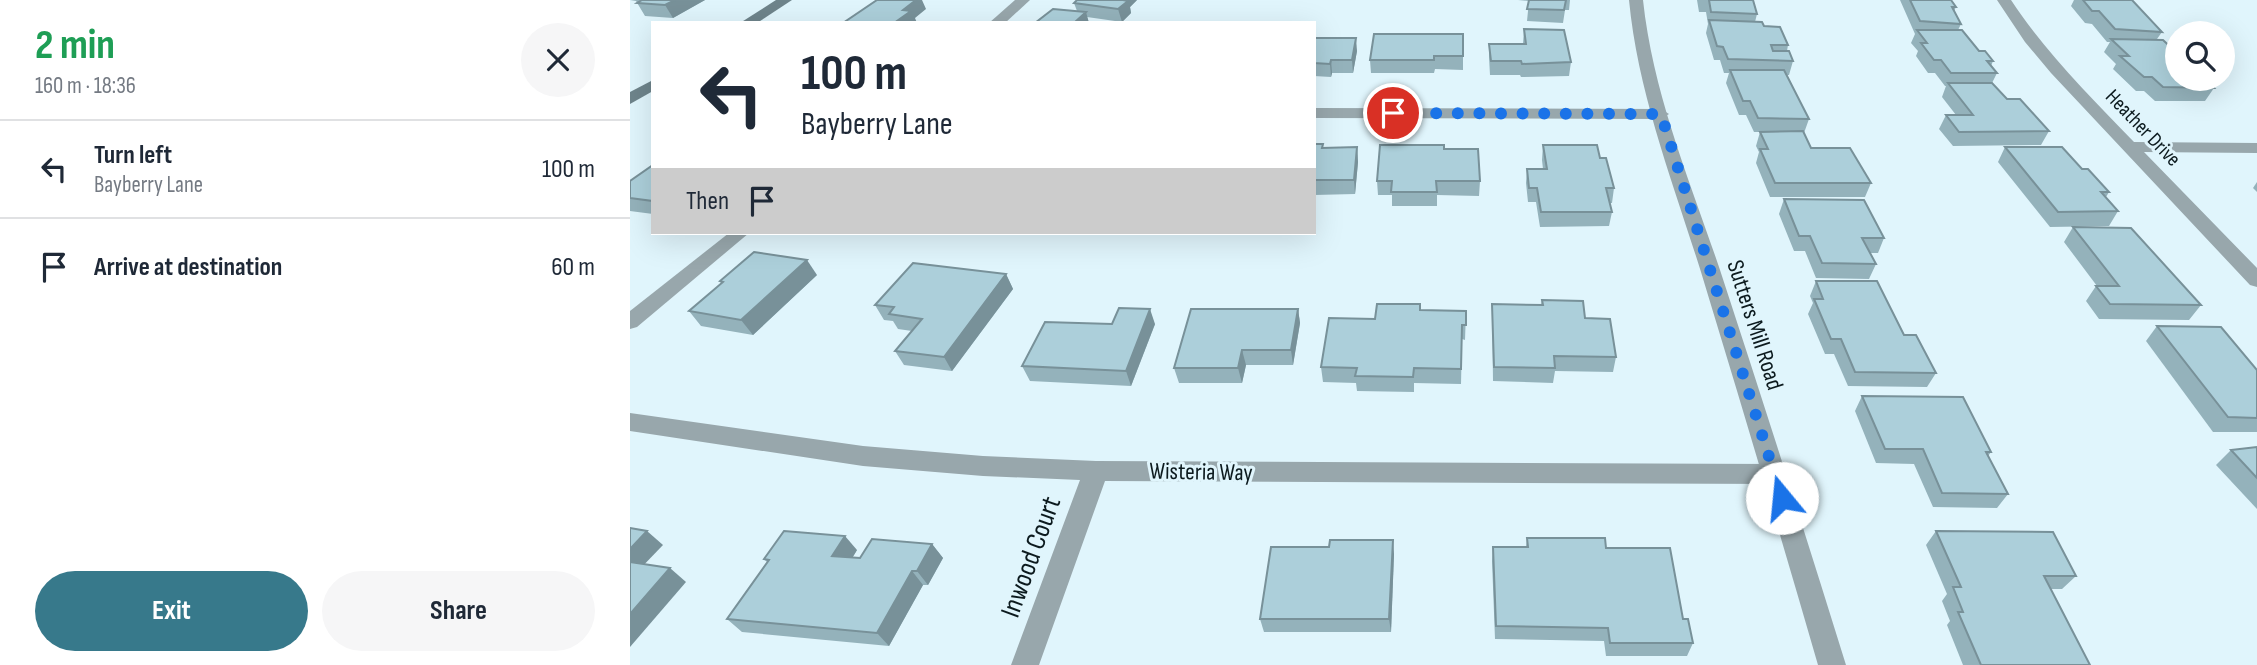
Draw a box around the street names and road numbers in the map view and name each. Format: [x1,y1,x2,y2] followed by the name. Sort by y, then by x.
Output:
[2100,84,2186,172] street label: Heather Drive
[1720,256,1790,394] street label: Sutters Mill Road
[1149,457,1253,487] street label: Wisteria Way
[994,492,1068,622] street label: Inwood Court

